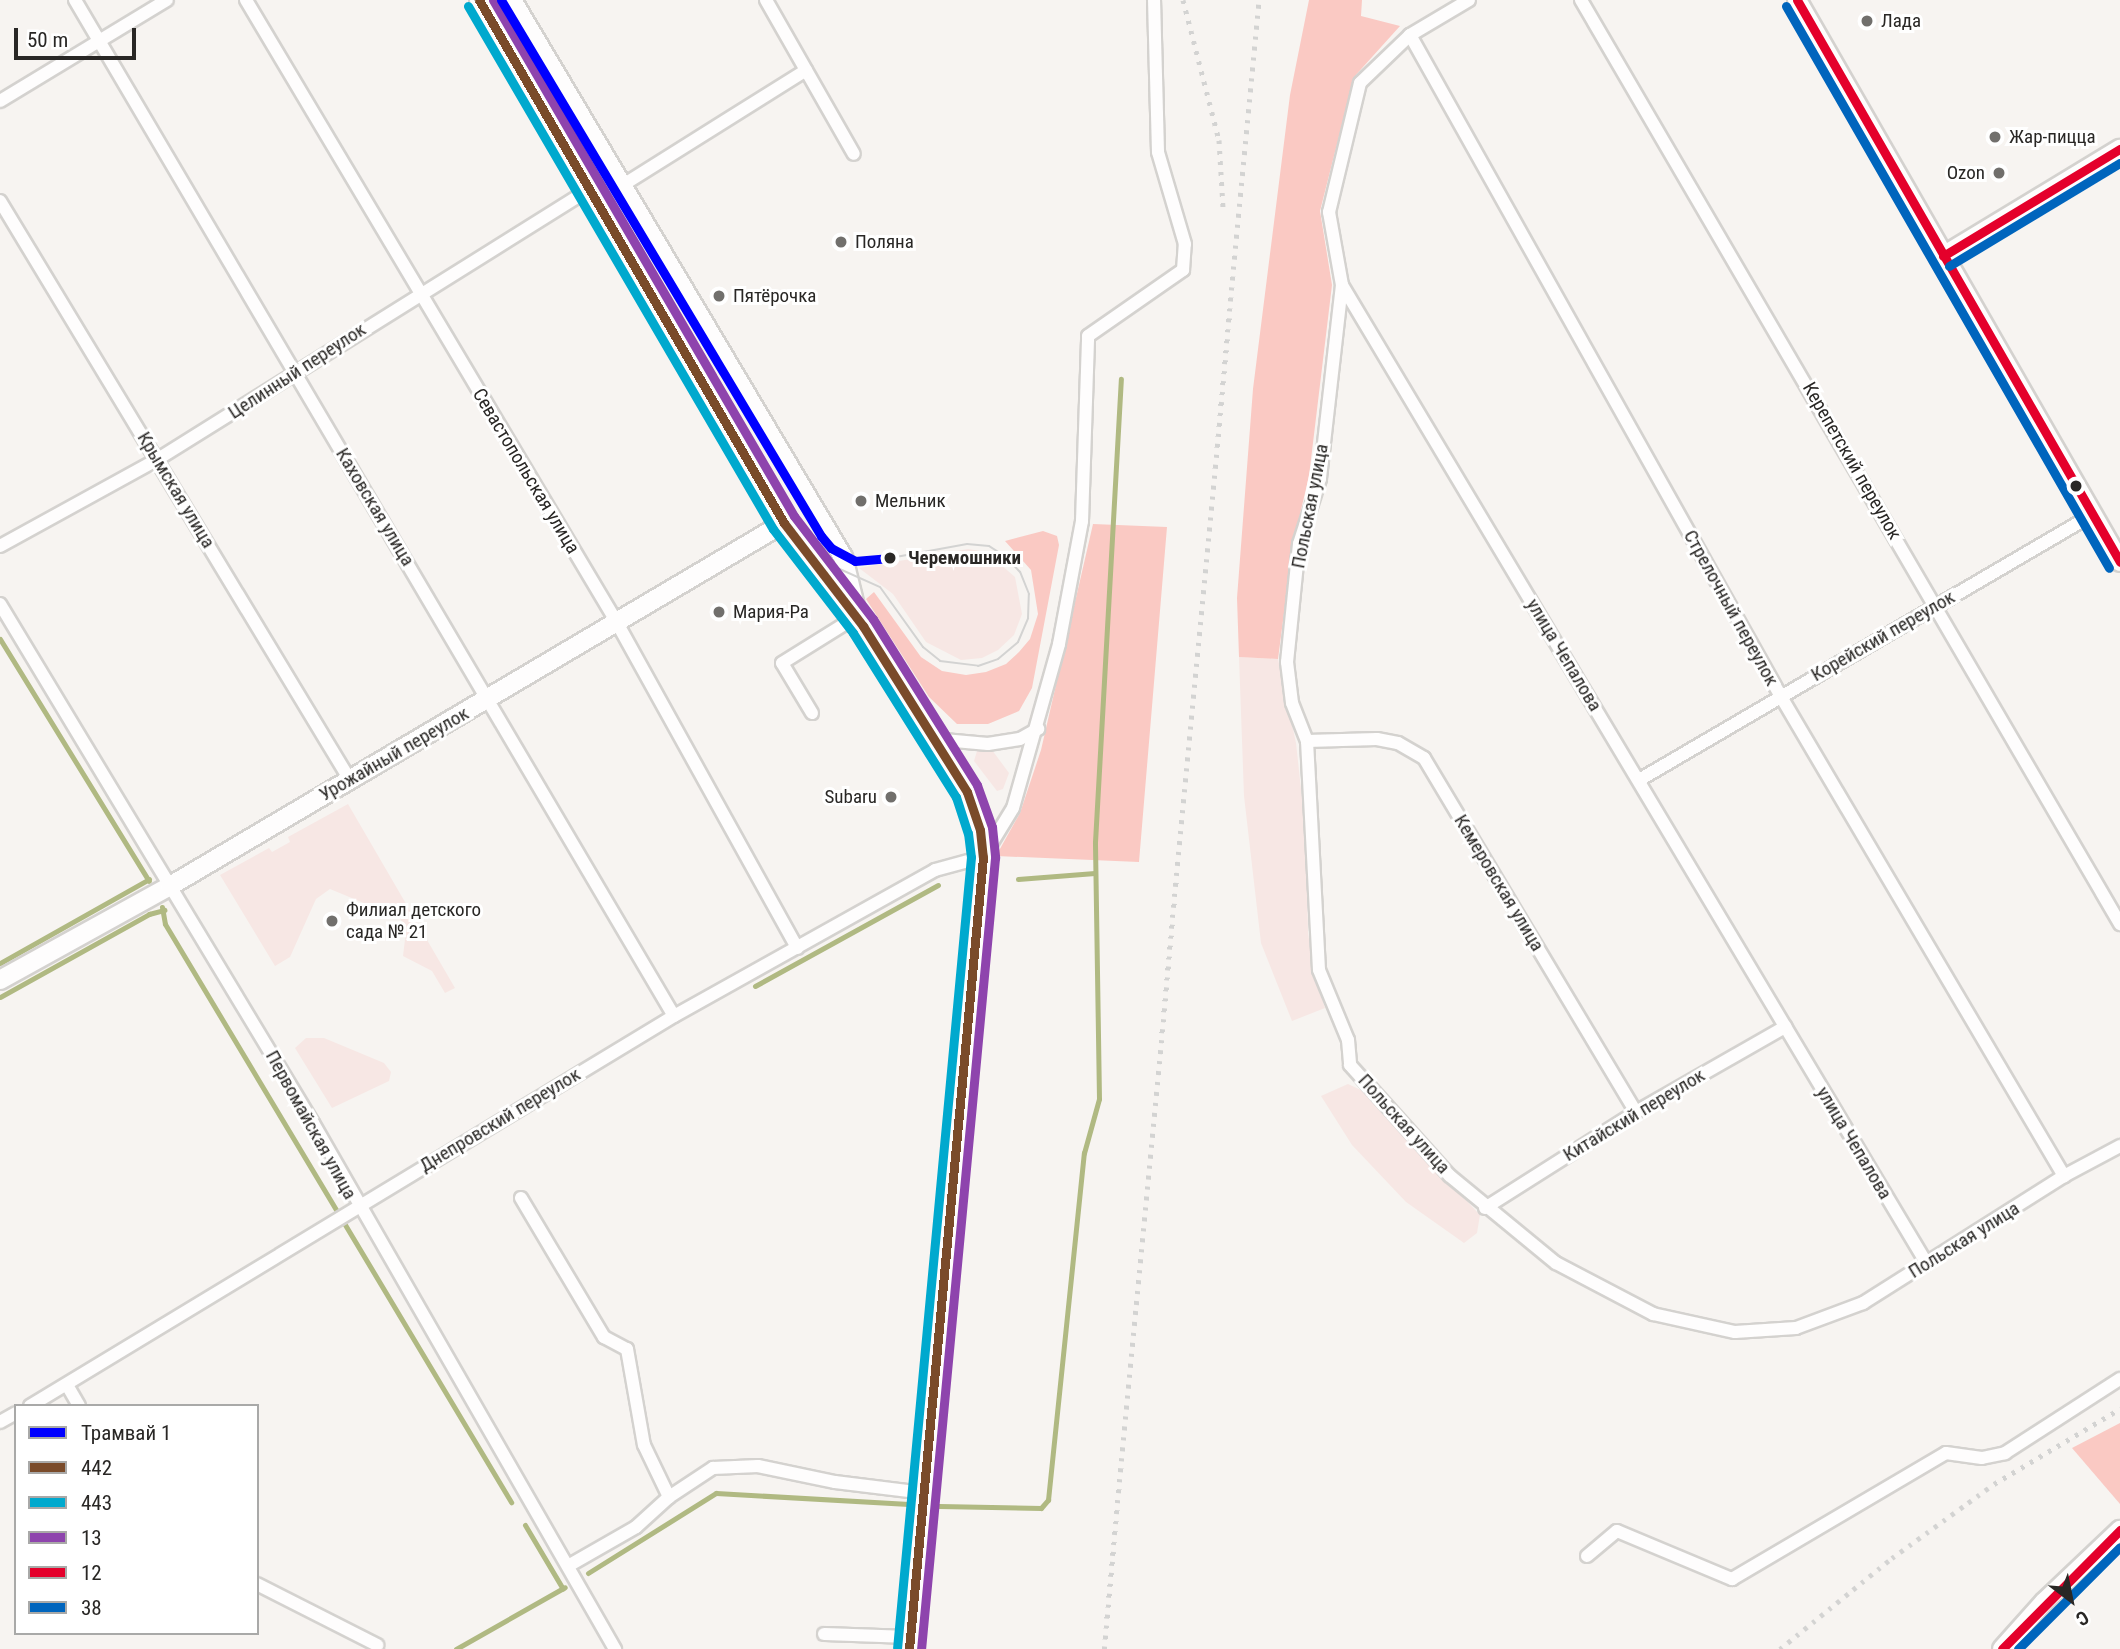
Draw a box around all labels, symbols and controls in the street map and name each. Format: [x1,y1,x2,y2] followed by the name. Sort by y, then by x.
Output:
[1881,10,1921,32] place label: Лада
[1859,13,1875,29] marker: Лада
[18,14,140,58] scale bar
[27,28,68,52] text: 50 m
[2009,126,2096,148] place label: Жар-пицца
[1987,129,2003,145] marker: Жар-пицца
[1947,162,1985,184] place label: Ozon
[1991,165,2007,181] marker: Ozon
[855,231,914,253] place label: Поляна
[833,234,849,250] marker: Поляна
[733,285,816,307] place label: Пятёрочка
[711,288,727,304] marker: Пятёрочка
[224,318,370,424] street label: Целинный переулок
[1798,378,1906,544] street label: Керепетский переулок
[468,384,584,558] street label: Севастопольская улица
[132,428,220,552] street label: Крымская улица
[1287,442,1333,570] street label: Польская улица
[331,444,419,570] street label: Каховская улица
[2069,479,2083,493] unlabelled marker
[875,490,946,512] place label: Мельник
[853,493,869,509] marker: Мельник
[1679,526,1783,690] street label: Стрелочный переулок
[879,547,901,569] marker: Черемошники
[908,547,1021,569] place label: Черемошники
[1807,586,1959,686] street label: Корейский переулок
[1521,595,1607,715] street label: улица Чепалова
[733,601,809,623] place label: Мария-Ра
[711,604,727,620] marker: Мария-Ра
[315,702,473,806] street label: Урожайный переулок
[825,786,877,808] place label: Subaru
[883,789,899,805] marker: Subaru
[1449,810,1549,956] street label: Кемеровская улица
[346,899,481,943] place label: Филиал детского сада № 21
[324,913,340,929] marker: Филиал детского сада № 21
[261,1047,361,1203] street label: Первомайская улица
[415,1063,585,1177] street label: Днепровский переулок
[1559,1064,1709,1166] street label: Китайский переулок
[1353,1069,1455,1179] street label: Польская улица
[1811,1083,1897,1203] street label: улица Чепалова
[1904,1197,2024,1283] street label: Польская улица
[14,1404,259,1635] legend
[81,1421,171,1445] text: Трамвай 1
[81,1456,112,1480] text: 442
[81,1491,112,1515] text: 443
[81,1526,102,1550] text: 13
[81,1561,102,1585] text: 12
[2036,1565,2106,1635] north arrow
[81,1596,102,1620] text: 38
[2072,1606,2093,1631] text: С

